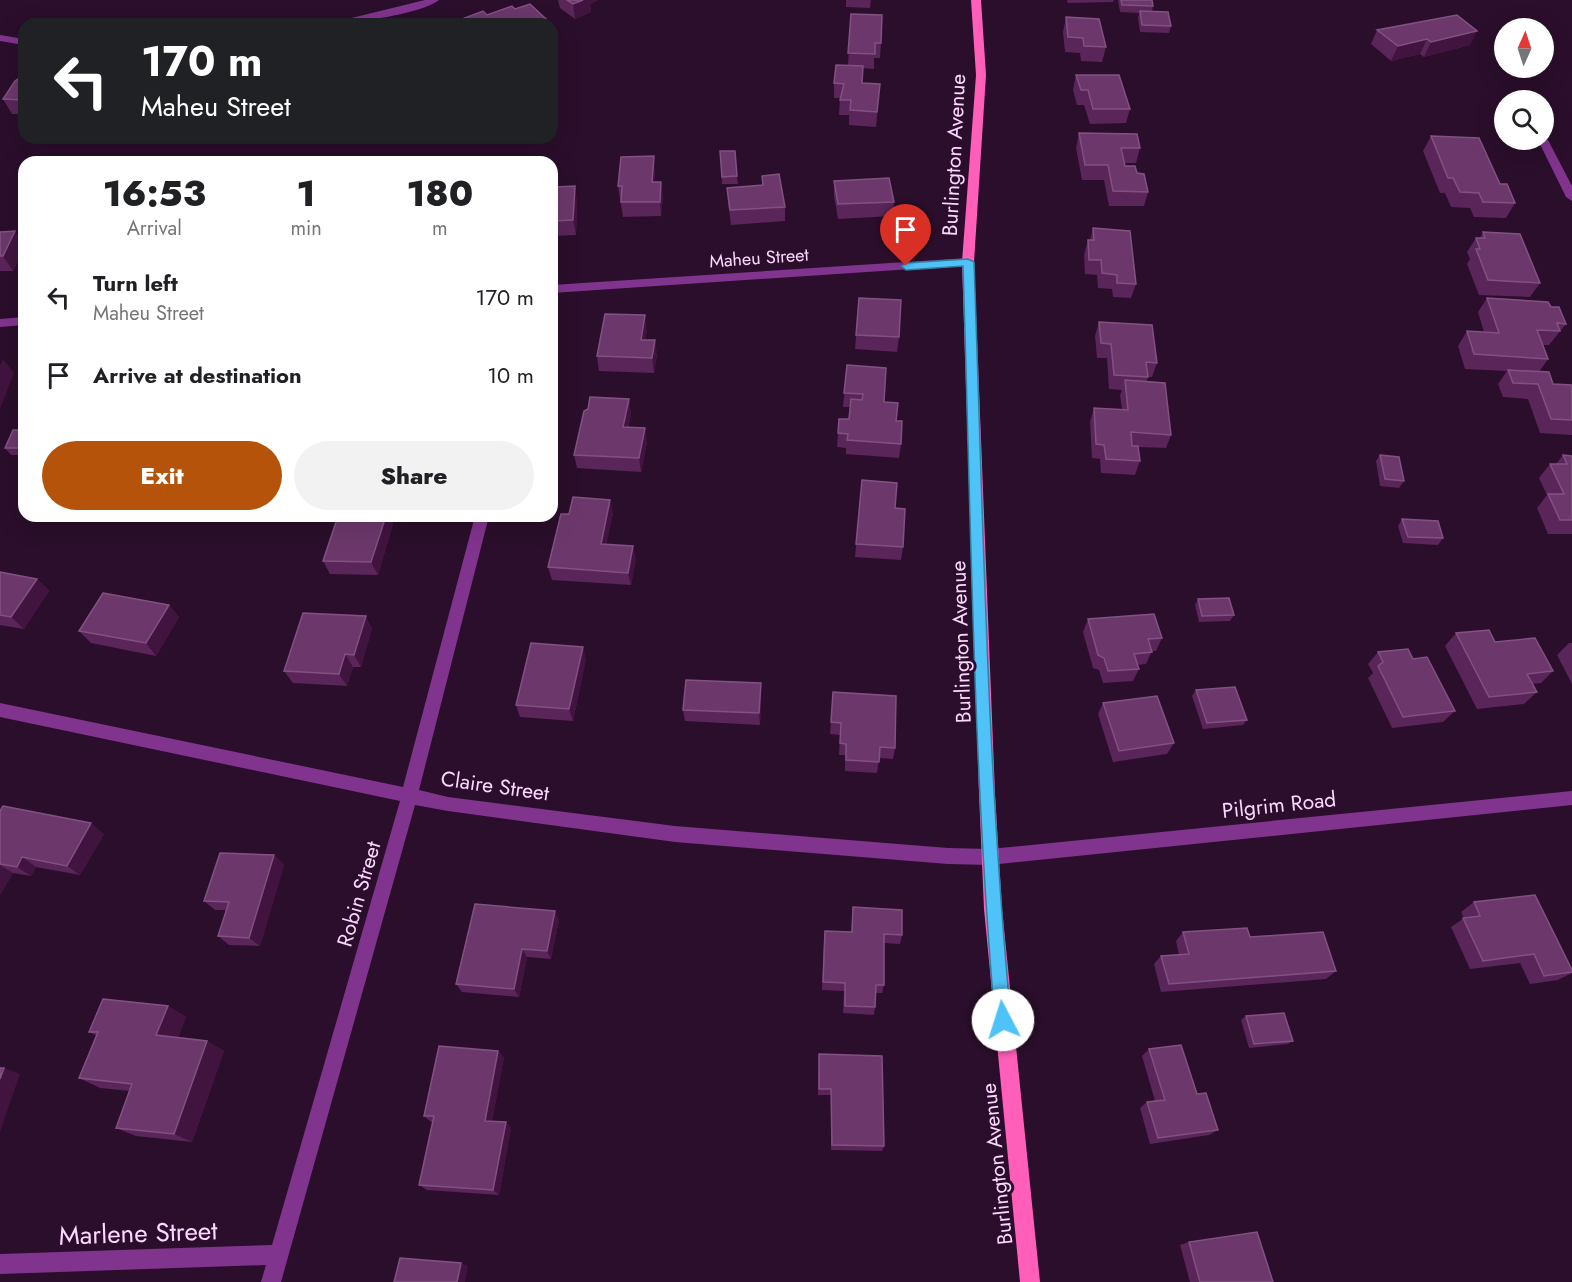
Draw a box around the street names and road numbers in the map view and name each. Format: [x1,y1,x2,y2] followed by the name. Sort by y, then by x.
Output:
[935,73,973,237] street label: Burlington Avenue
[708,242,810,274] street label: Maheu Street
[943,560,979,724] street label: Burlington Avenue
[439,764,551,808] street label: Claire Street
[1221,784,1337,826] street label: Pilgrim Road
[330,838,388,950] street label: Robin Street
[974,1081,1020,1246] street label: Burlington Avenue
[58,1211,219,1255] street label: Marlene Street

